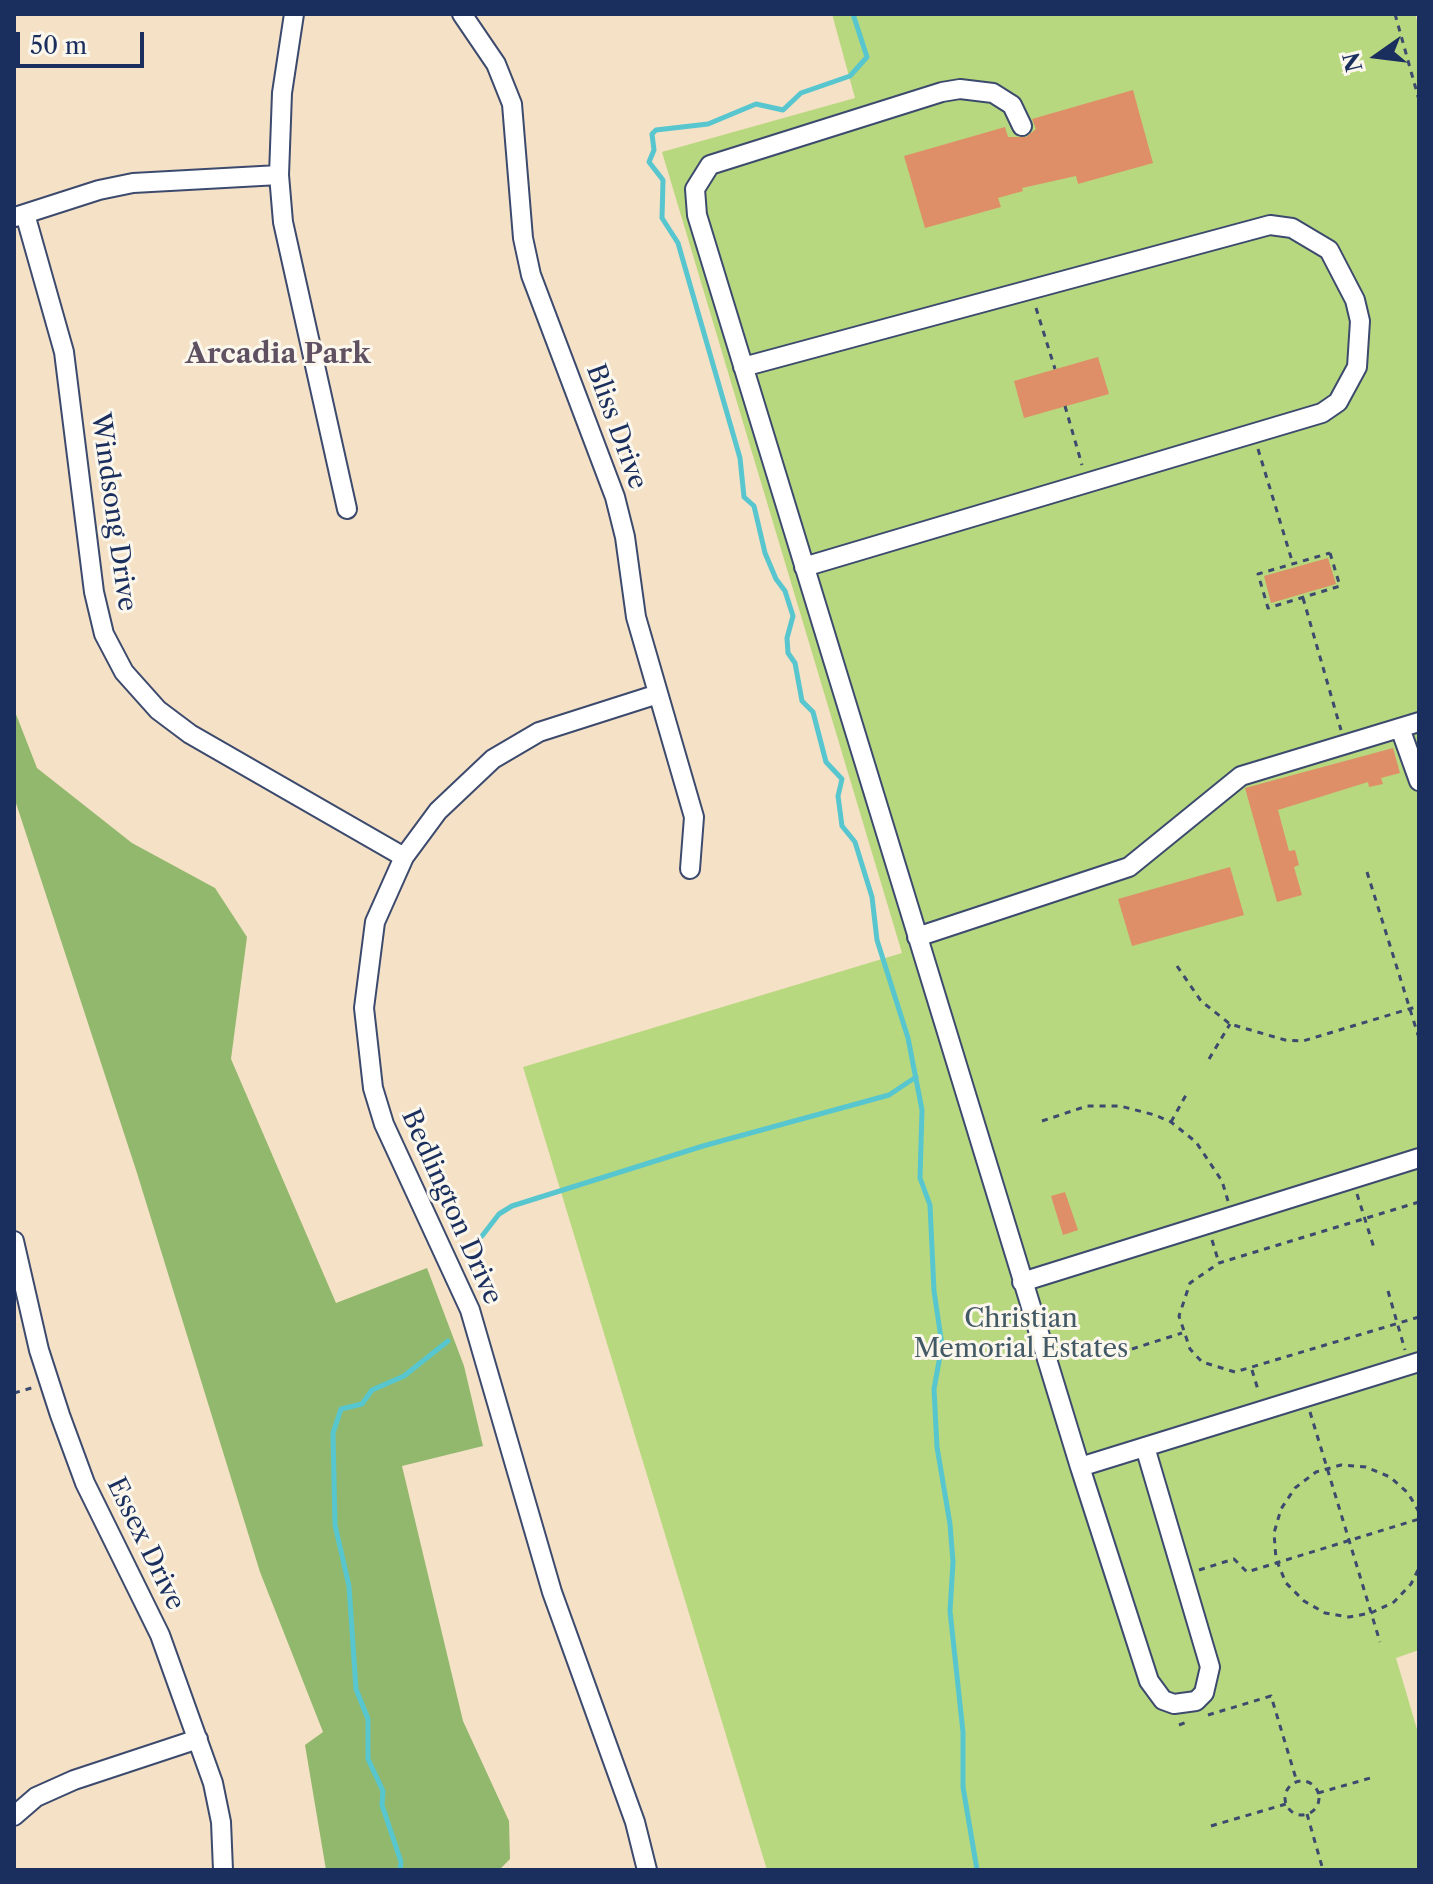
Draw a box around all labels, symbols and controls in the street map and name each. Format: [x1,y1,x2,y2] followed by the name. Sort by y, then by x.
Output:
[20,16,148,66] scale bar
[1337,16,1417,96] north arrow
[30,31,87,60] text: 50 m
[1338,49,1369,74] text: N
[185,338,371,372] district label: Arcadia Park
[579,360,653,494] street label: Bliss Drive
[84,411,142,613] street label: Windsong Drive
[394,1105,508,1309] street label: Bedlington Drive
[914,1303,1128,1364] park label: Christian Memorial Estates
[99,1473,191,1615] street label: Essex Drive

